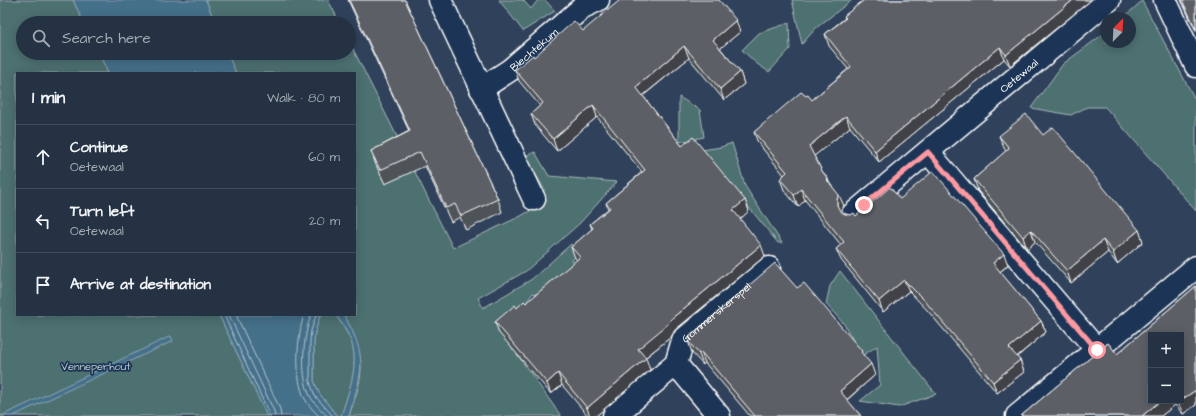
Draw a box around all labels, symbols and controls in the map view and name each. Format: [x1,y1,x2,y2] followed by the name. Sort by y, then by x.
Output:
[1100,12,1136,48] north arrow
[16,16,356,60] search box
[506,24,561,75] street label: Blechtekum
[30,27,52,49] icon: search
[62,28,151,49] text: Search here
[996,55,1041,96] street label: Oetewaal
[32,86,65,110] text: 1 min
[267,89,340,107] text: Walk · 80 m
[70,137,128,158] text: Continue
[32,146,54,168] icon: ahead
[308,148,340,166] text: 60 m
[70,158,124,176] text: Oetewaal
[855,196,873,214] route end
[70,201,134,222] text: Turn left
[32,210,54,232] icon: left
[309,212,340,230] text: 20 m
[70,222,124,240] text: Oetewaal
[32,274,54,296] icon: arrive
[70,274,211,295] text: Arrive at destination
[678,279,754,346] street label: Gommerskerspel
[1148,332,1184,404] map controls
[1148,332,1184,368] button: +
[1088,341,1106,359] route start
[61,359,131,374] park label: Venneperhout
[1148,368,1184,404] button: −

